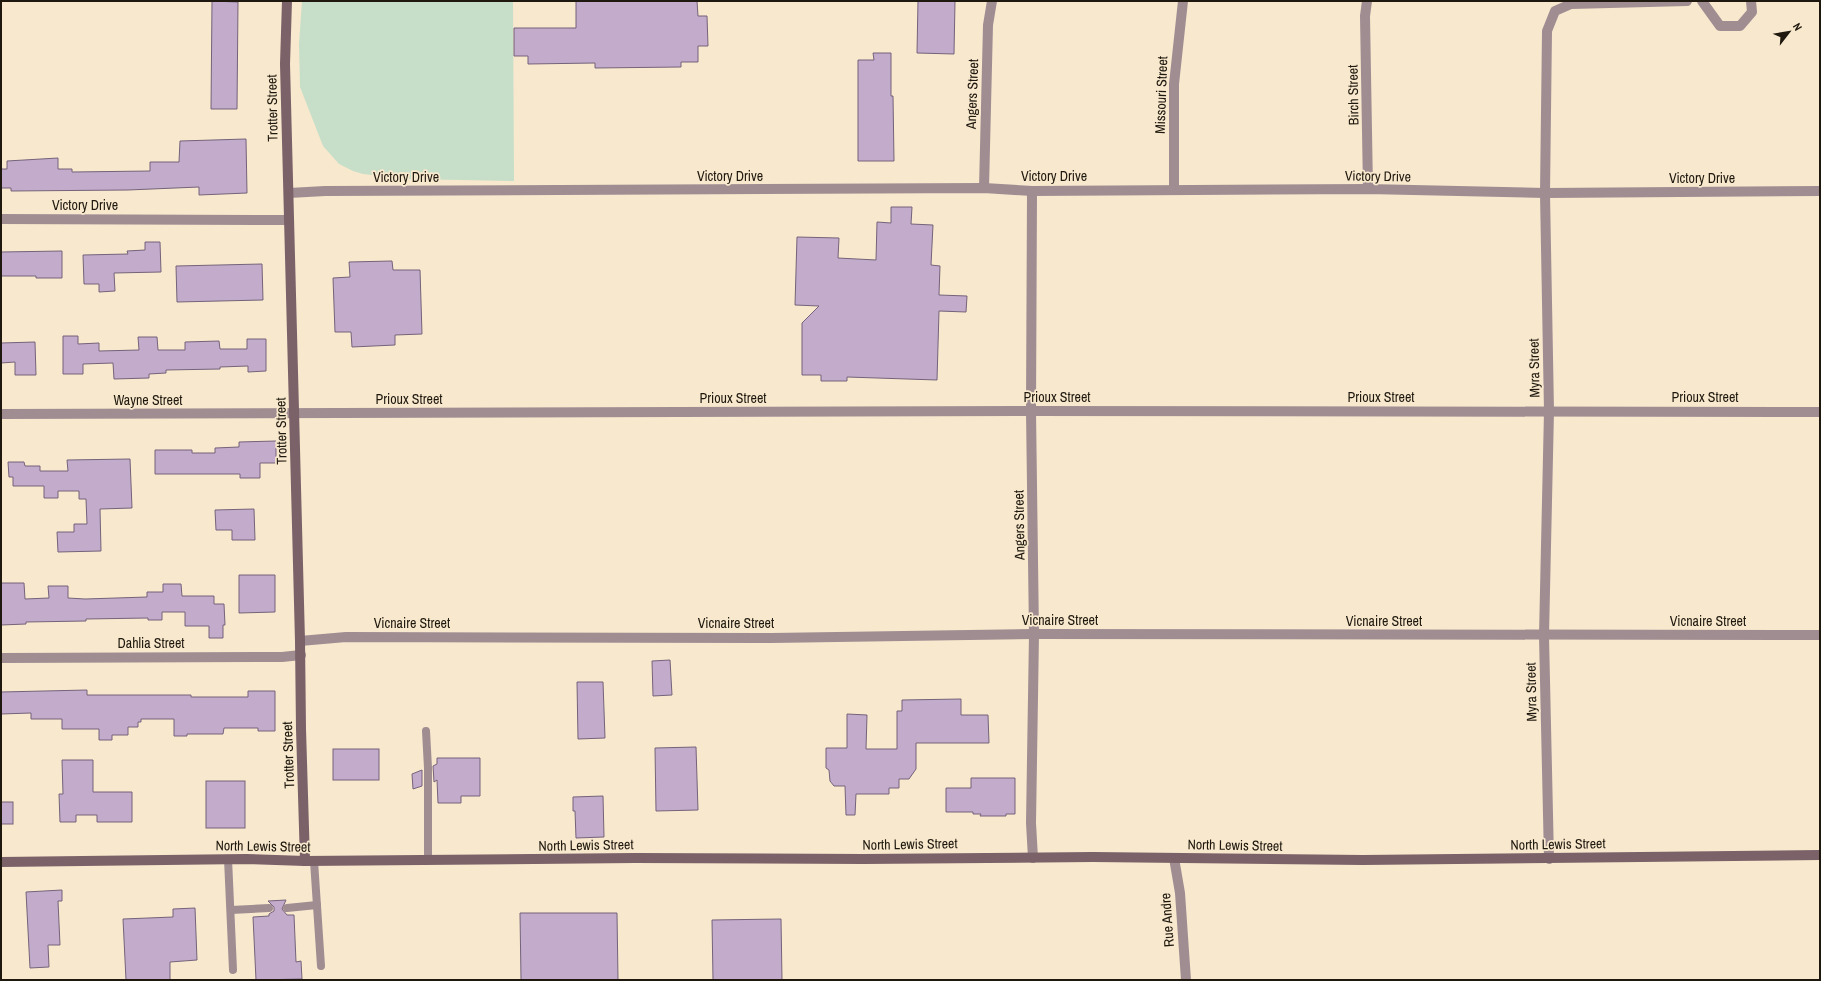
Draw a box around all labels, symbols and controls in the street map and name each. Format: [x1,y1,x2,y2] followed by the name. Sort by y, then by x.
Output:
[1769,12,1809,52] north arrow
[1790,20,1805,33] text: N
[1151,56,1171,134] street label: Missouri Street
[962,59,982,130] street label: Angers Street
[1343,65,1363,125] street label: Birch Street
[262,74,282,142] street label: Trotter Street
[1345,166,1411,186] street label: Victory Drive
[697,167,763,185] street label: Victory Drive
[1021,167,1087,185] street label: Victory Drive
[373,168,439,186] street label: Victory Drive
[1669,169,1735,187] street label: Victory Drive
[52,196,118,214] street label: Victory Drive
[1524,338,1544,398] street label: Myra Street
[1023,388,1091,406] street label: Prioux Street
[1347,388,1415,406] street label: Prioux Street
[1671,388,1739,406] street label: Prioux Street
[699,389,767,407] street label: Prioux Street
[375,390,443,408] street label: Prioux Street
[113,391,183,409] street label: Wayne Street
[271,397,291,465] street label: Trotter Street
[1009,490,1029,561] street label: Angers Street
[1022,611,1098,629] street label: Vicnaire Street
[1346,612,1422,630] street label: Vicnaire Street
[1670,612,1746,630] street label: Vicnaire Street
[374,614,450,632] street label: Vicnaire Street
[698,614,774,632] street label: Vicnaire Street
[117,634,185,652] street label: Dahlia Street
[1521,662,1541,722] street label: Myra Street
[278,721,298,789] street label: Trotter Street
[862,834,958,854] street label: North Lewis Street
[1510,834,1606,854] street label: North Lewis Street
[538,835,634,855] street label: North Lewis Street
[1187,835,1283,855] street label: North Lewis Street
[215,836,311,856] street label: North Lewis Street
[1156,892,1178,948] street label: Rue Andre

